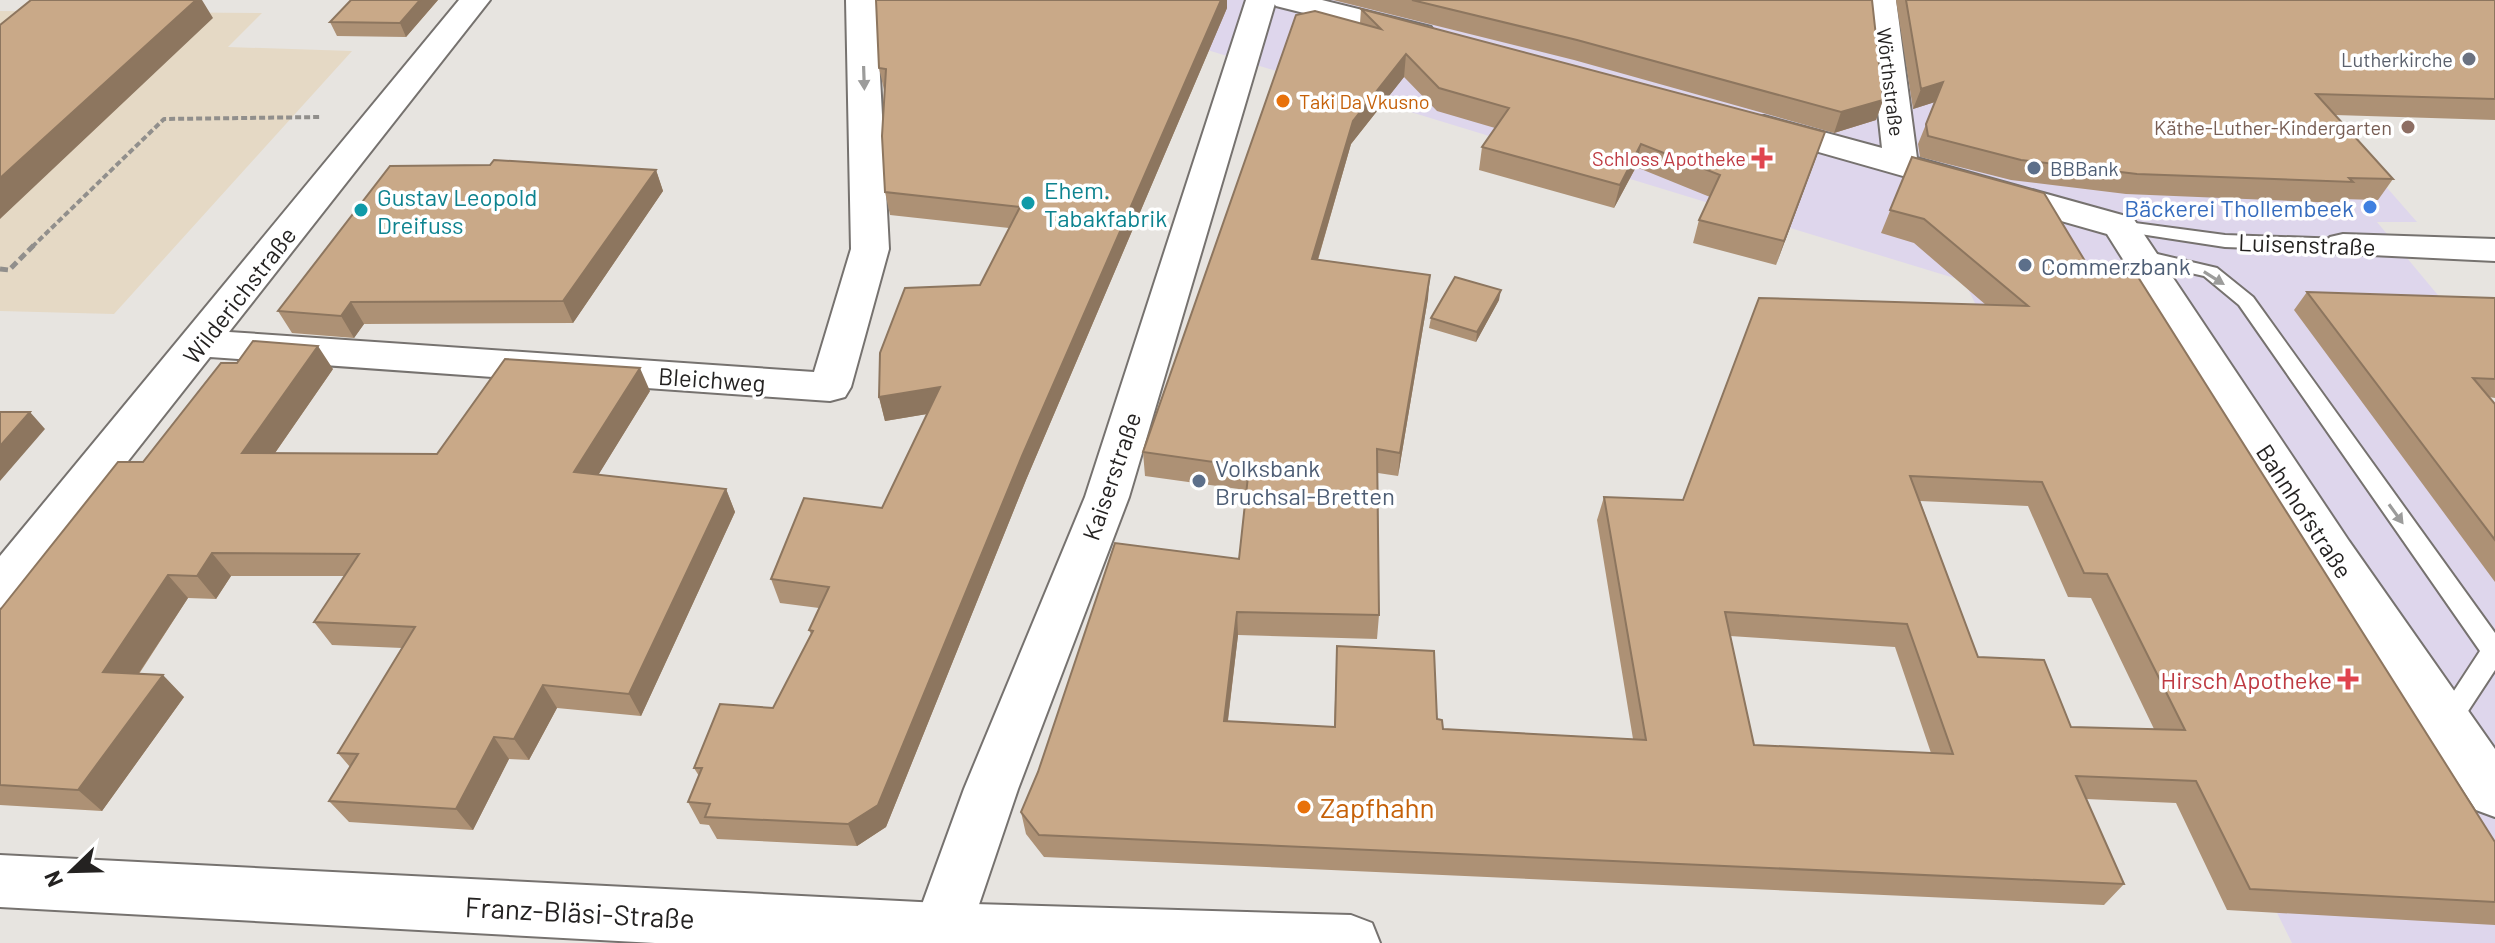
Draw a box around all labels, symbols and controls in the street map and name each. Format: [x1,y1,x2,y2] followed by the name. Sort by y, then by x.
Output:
[1872,26,1910,138] street label: Wörthstraße
[2341,47,2453,71] place label: Lutherkirche
[2460,50,2478,68] marker: Lutherkirche
[858,66,871,91] one-way arrow
[1299,89,1430,113] place label: Taki Da Vkusno
[1274,92,1292,110] marker: Taki Da Vkusno
[2154,115,2392,139] place label: Käthe-Luther-Kindergarten
[2399,118,2417,136] marker: Käthe-Luther-Kindergarten
[1592,146,1746,170] place label: Schloss Apotheke
[1753,149,1771,167] marker: Schloss Apotheke
[2050,156,2119,180] place label: BBBank
[2025,159,2043,177] marker: BBBank
[1044,175,1167,232] place label: Ehem. Tabakfabrik
[377,182,537,239] place label: Gustav Leopold Dreifuss
[2124,193,2354,222] place label: Bäckerei Thollembeek
[1019,194,1037,212] marker: Ehem. Tabakfabrik
[2361,198,2379,216] marker: Bäckerei Thollembeek
[352,201,370,219] marker: Gustav Leopold Dreifuss
[176,221,302,369] street label: Wilderichstraße
[2238,227,2376,261] street label: Luisenstraße
[2041,251,2191,280] place label: Commerzbank
[2016,256,2034,274] marker: Commerzbank
[2203,271,2225,285] one-way arrow
[658,361,766,397] street label: Bleichweg
[1076,408,1146,544] street label: Kaiserstraße
[2251,438,2359,584] street label: Bahnhofstraße
[1215,453,1395,510] place label: Volksbank Bruchsal-Bretten
[1190,472,1208,490] marker: Volksbank Bruchsal-Bretten
[2388,503,2403,524] one-way arrow
[2161,665,2332,694] place label: Hirsch Apotheke
[2339,670,2357,688] marker: Hirsch Apotheke
[1320,790,1435,824] place label: Zapfhahn
[1295,798,1313,816] marker: Zapfhahn
[32,831,112,911] north arrow
[38,867,67,891] text: N
[464,889,696,935] street label: Franz-Bläsi-Straße

